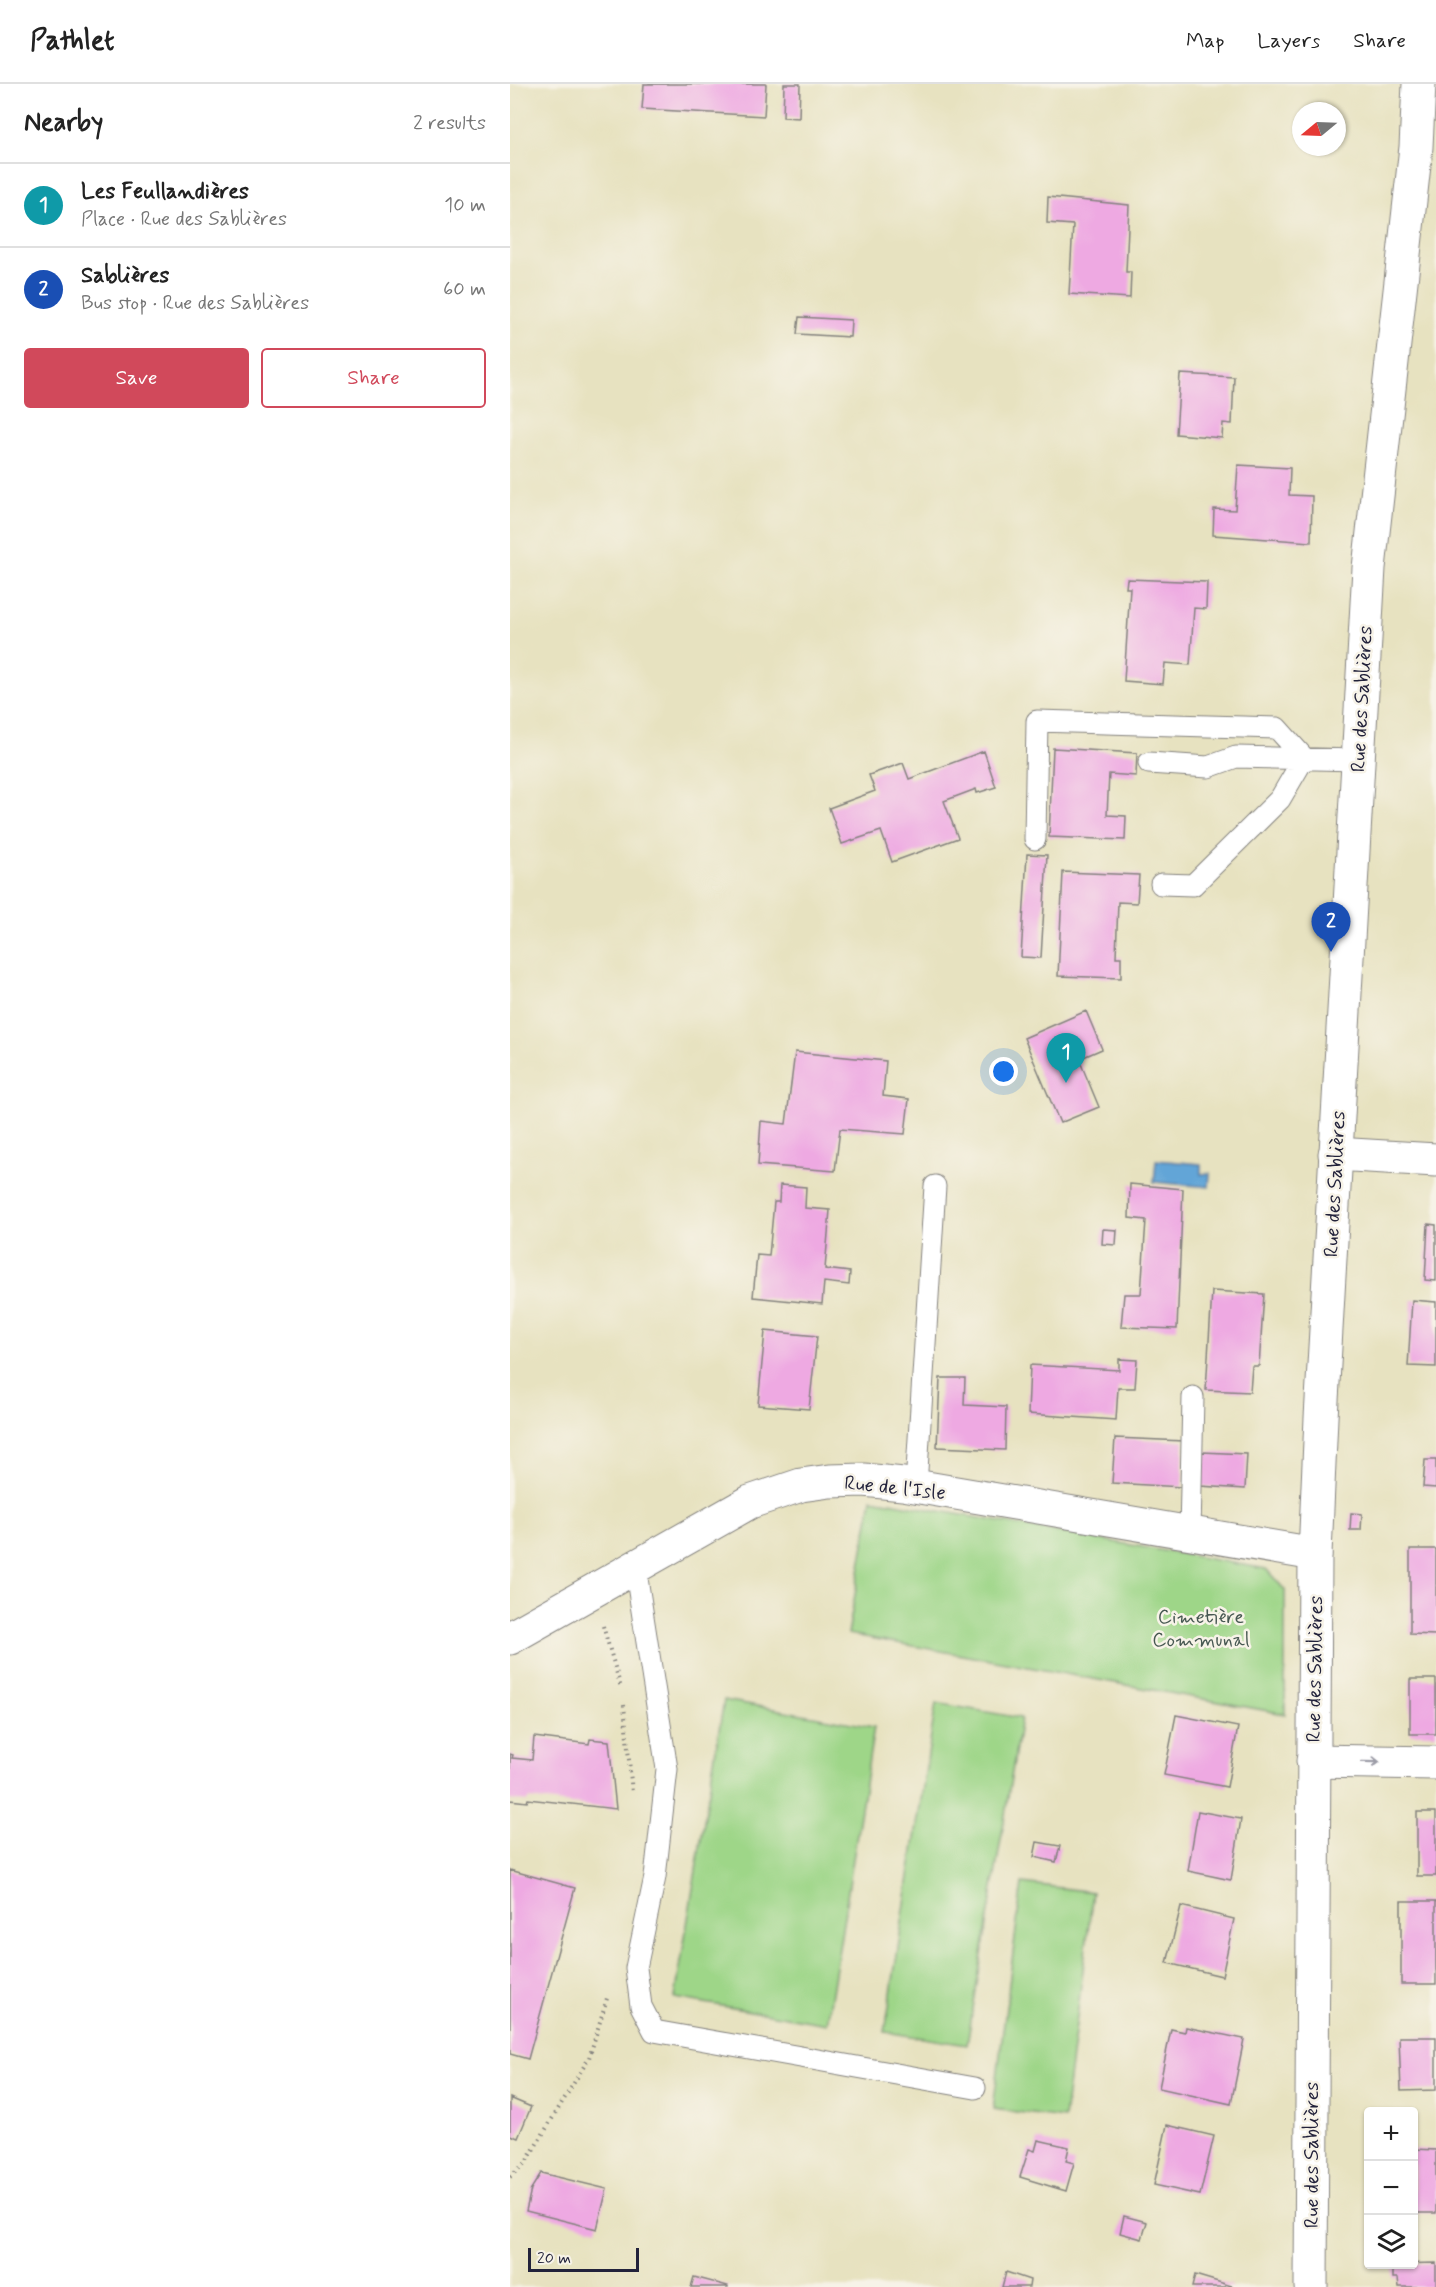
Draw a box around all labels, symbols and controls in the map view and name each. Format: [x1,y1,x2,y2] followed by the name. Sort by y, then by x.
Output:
[30,23,114,60] text: Pathlet
[1186,27,1224,55] text: Map
[1257,27,1320,55] text: Layers
[1353,27,1406,55] text: Share
[1292,102,1346,156] north arrow
[24,106,103,140] text: Nearby
[413,110,486,137] text: 2 results
[81,178,249,206] text: Les Feullandières
[39,192,48,219] text: 1
[444,192,486,219] text: 10 m
[81,206,287,233] text: Place · Rue des Sablières
[81,262,169,290] text: Sablières
[39,276,48,303] text: 2
[443,276,486,303] text: 60 m
[81,290,309,317] text: Bus stop · Rue des Sablières
[24,348,249,408] button: Save
[261,348,486,408] button: Share
[1345,625,1380,773] street label: Rue des Sablières
[1312,902,1350,952] pin: 2
[1046,1034,1086,1083] pin: 1
[989,1057,1018,1086] your location
[1318,1110,1353,1258] street label: Rue des Sablières
[843,1470,947,1507] street label: Rue de l'Isle
[1301,1595,1330,1743] street label: Rue des Sablières
[1152,1604,1250,1654] park label: Cimetière Communal
[1361,1756,1381,1768] one-way arrow
[1299,2082,1326,2228] street label: Rue des Sablières
[1364,2107,1418,2269] map controls
[1364,2107,1418,2161] button: +
[1364,2161,1418,2215] button: −
[1364,2215,1418,2269] button: layers
[528,2245,639,2272] scale bar
[537,2248,571,2269] text: 20 m

